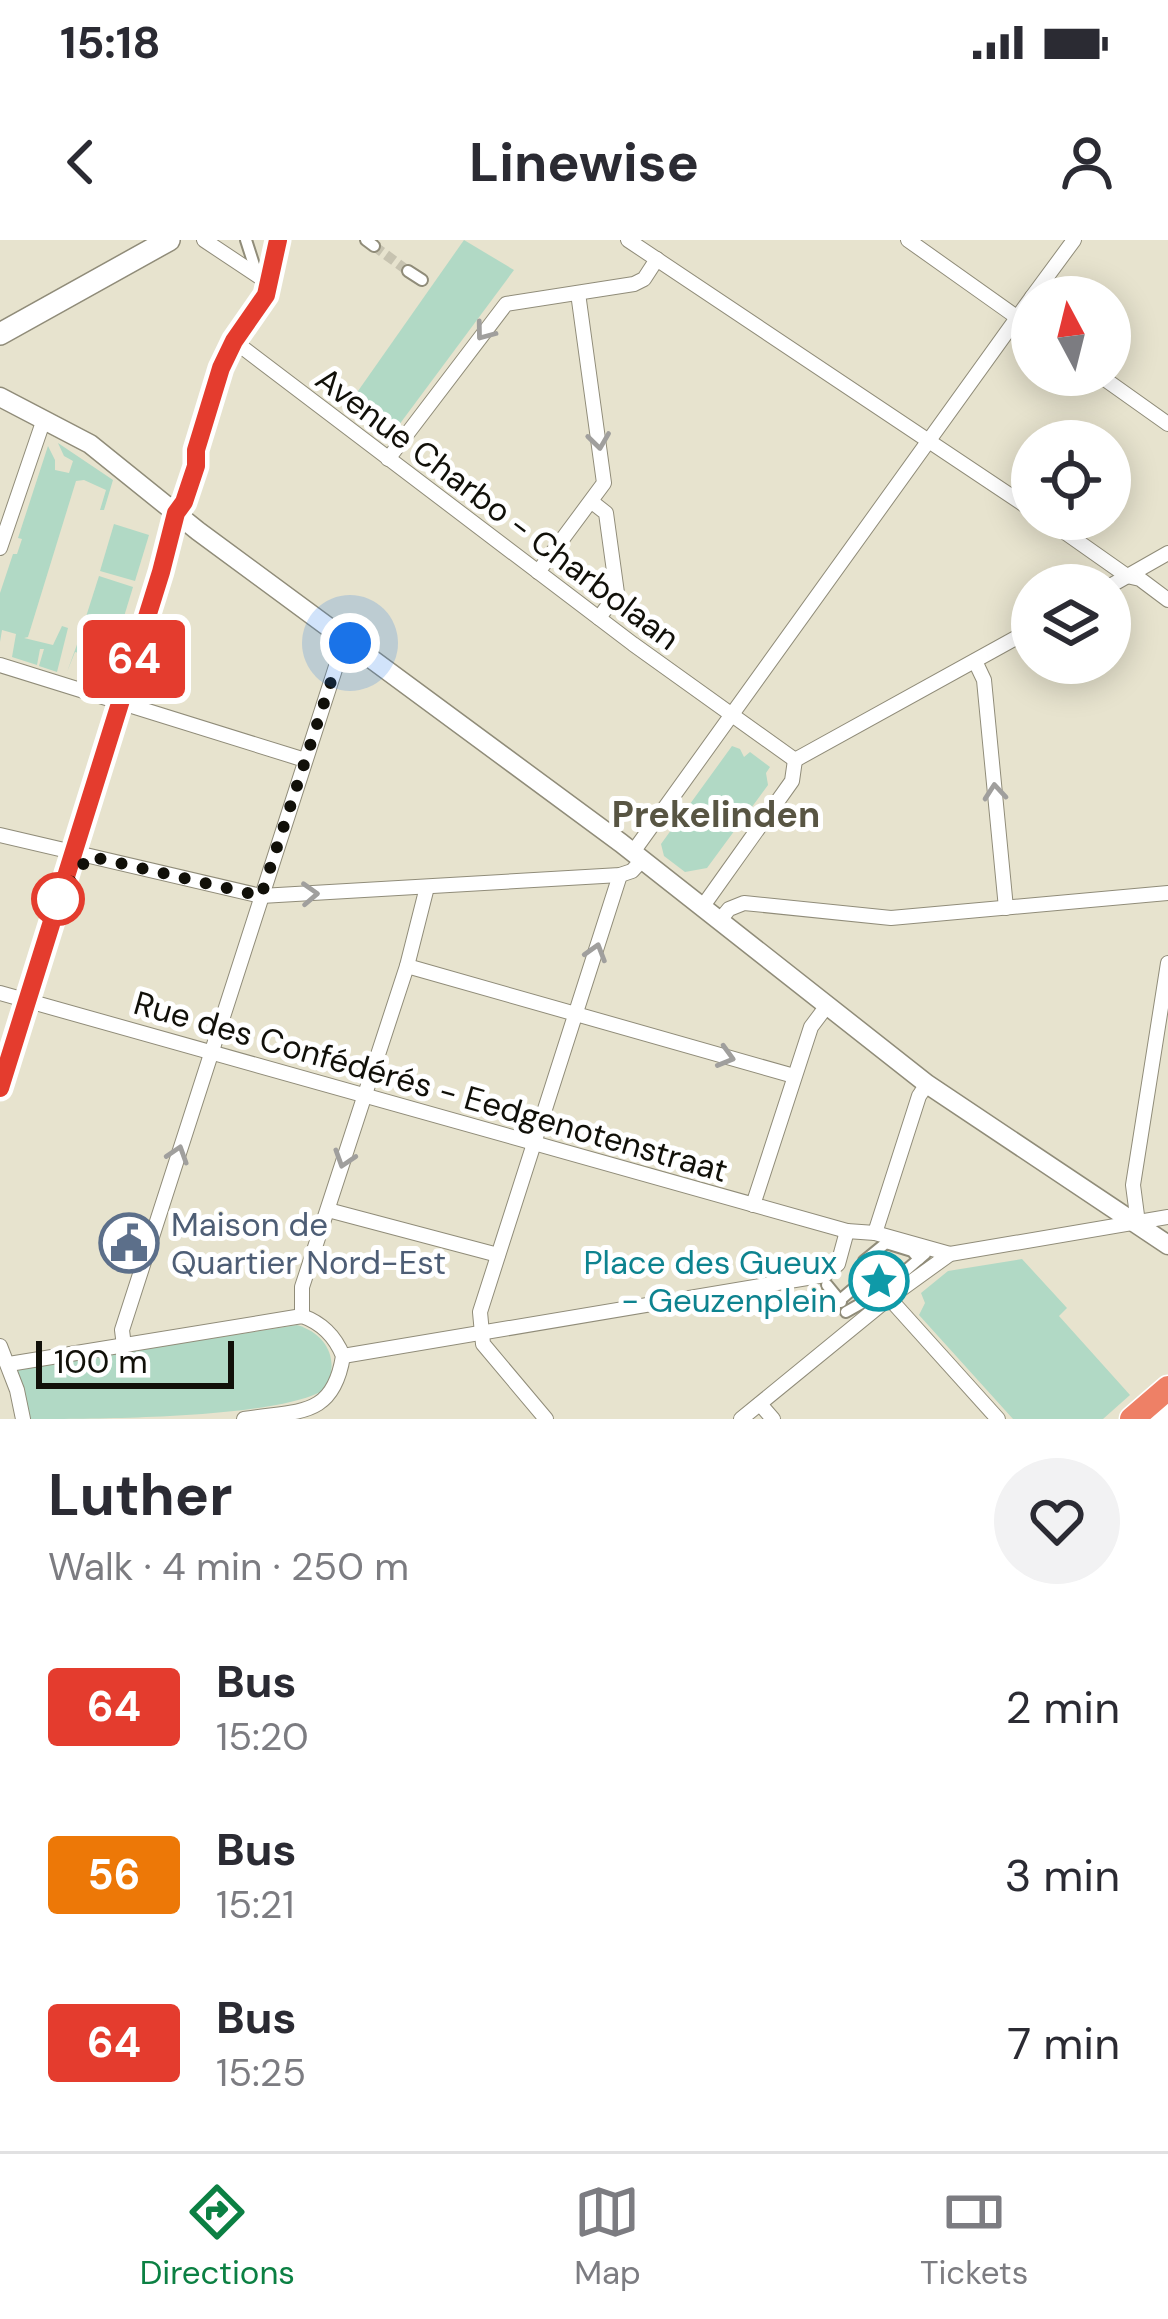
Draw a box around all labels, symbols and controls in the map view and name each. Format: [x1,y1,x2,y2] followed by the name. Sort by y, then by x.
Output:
[60,13,161,72] text: 15:18
[469,127,699,198] text: Linewise
[48,129,114,195] icon: back
[1054,129,1120,195] icon: person
[1011,276,1131,396] north arrow
[1011,276,1131,684] map controls
[477,319,498,341] one-way arrow
[307,357,688,659] street label: Avenue Charbo - Charbolaan
[1011,420,1131,540] button: locate
[585,431,611,451] one-way arrow
[1011,564,1131,684] button: layers
[320,613,380,673] your location
[80,620,188,698] line badge: 64
[107,631,161,686] text: 64
[983,782,1008,801] one-way arrow
[612,791,820,838] district label: Prekelinden
[33,874,83,924] unlabelled marker
[301,881,320,907] one-way arrow
[582,942,607,963] one-way arrow
[129,981,733,1192] street label: Rue des Confédérés - Eedgenotenstraat
[715,1042,736,1067] one-way arrow
[164,1144,189,1165] one-way arrow
[334,1148,359,1169] one-way arrow
[171,1203,446,1284] place label: Maison de Quartier Nord-Est
[98,1212,160,1274] public building icon: Maison de Quartier Nord-Est
[583,1241,837,1322] place label: Place des Gueux - Geuzenplein
[848,1250,910,1312] place icon: Place des Gueux - Geuzenplein
[36,1335,234,1388] scale bar
[54,1340,148,1383] text: 100 m
[48,1458,232,1533] text: Luther
[994,1458,1120,1584] button: heart
[48,1541,409,1592] text: Walk · 4 min · 250 m
[216,1652,296,1711] text: Bus
[1005,1678,1120,1737] text: 2 min
[87,1679,141,1734] text: 64
[216,1711,309,1762] text: 15:20
[216,1820,296,1879] text: Bus
[1005,1846,1120,1905] text: 3 min
[88,1847,140,1902] text: 56
[216,1879,294,1930] text: 15:21
[216,1988,296,2047] text: Bus
[1007,2014,1120,2073] text: 7 min
[87,2015,141,2070] text: 64
[216,2047,306,2098] text: 15:25
[140,2179,295,2294] tab: Directions
[574,2179,641,2294] tab: Map
[920,2179,1028,2294] tab: Tickets

